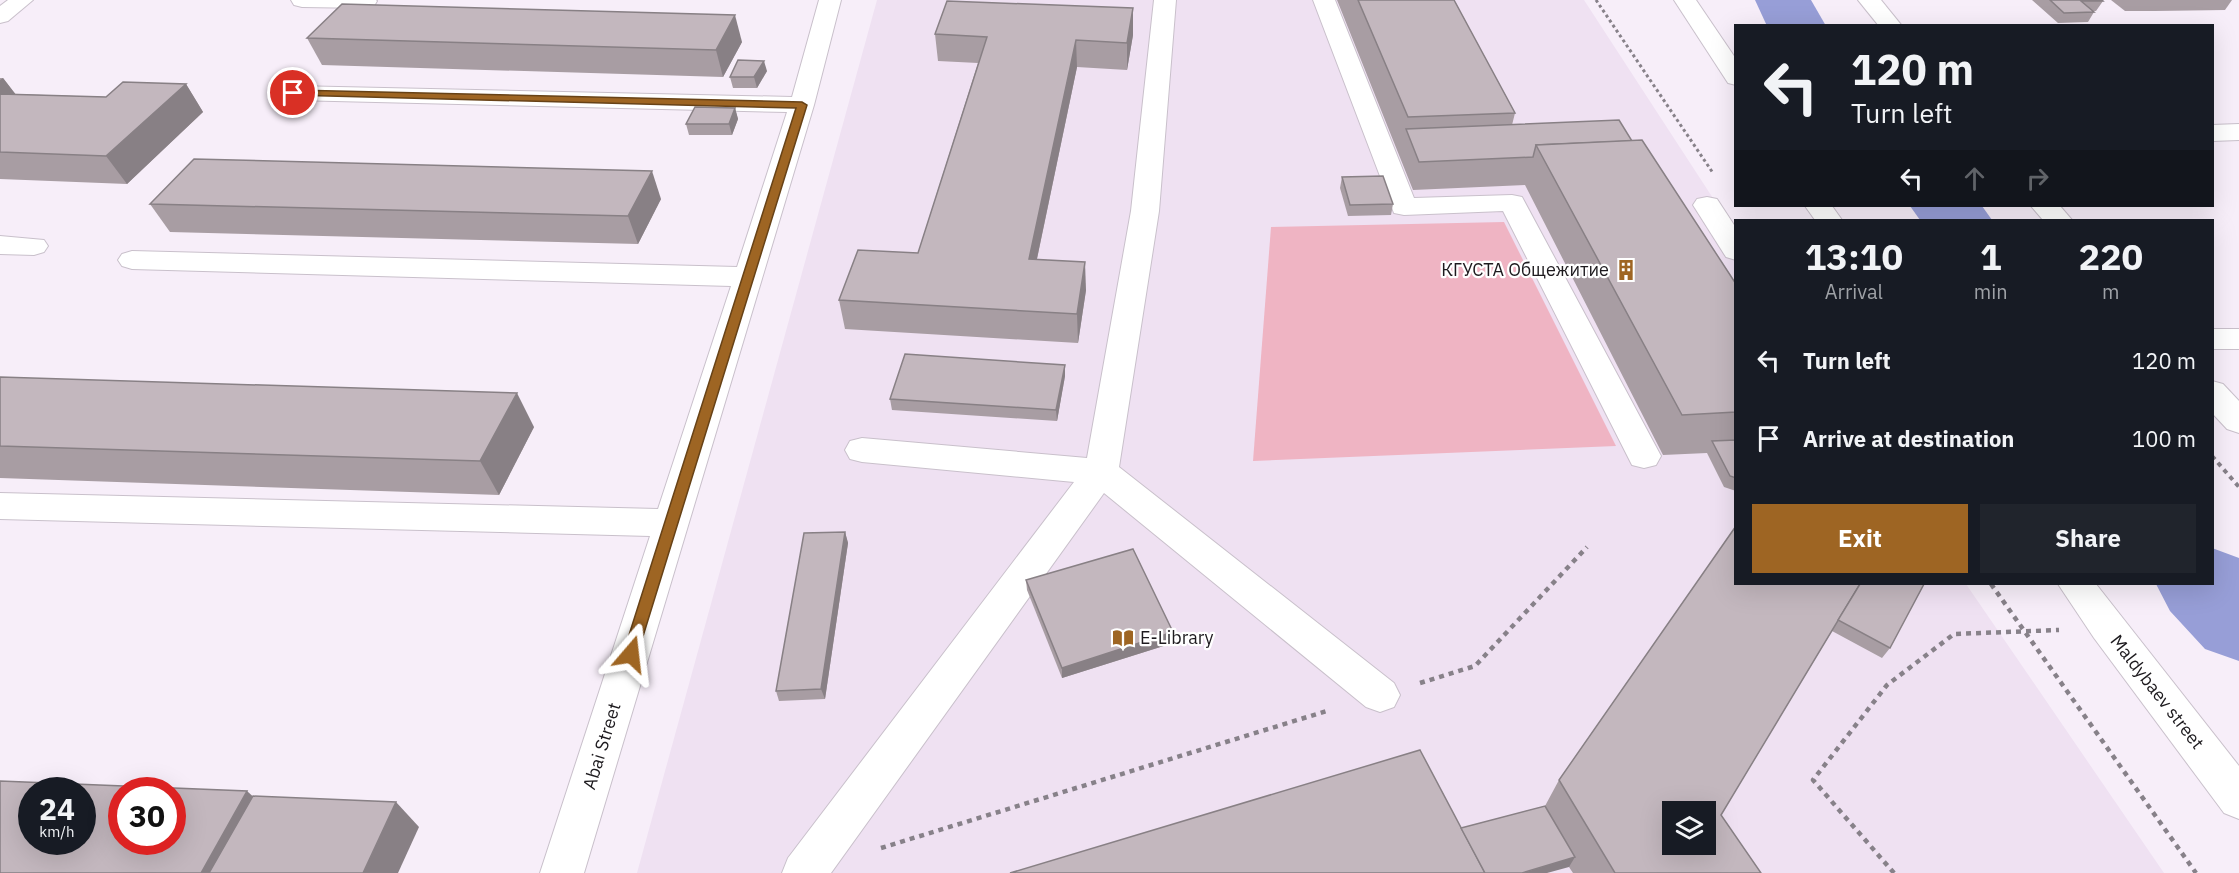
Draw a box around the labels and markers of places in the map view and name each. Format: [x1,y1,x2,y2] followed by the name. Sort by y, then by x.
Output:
[267,67,318,118] pin
[1441,258,1609,281] place label: КГУСТА Общежитие
[1614,258,1638,282] building icon: КГУСТА Общежитие
[1111,626,1135,650] library icon: E-Library
[1140,626,1214,649] place label: E-Library

